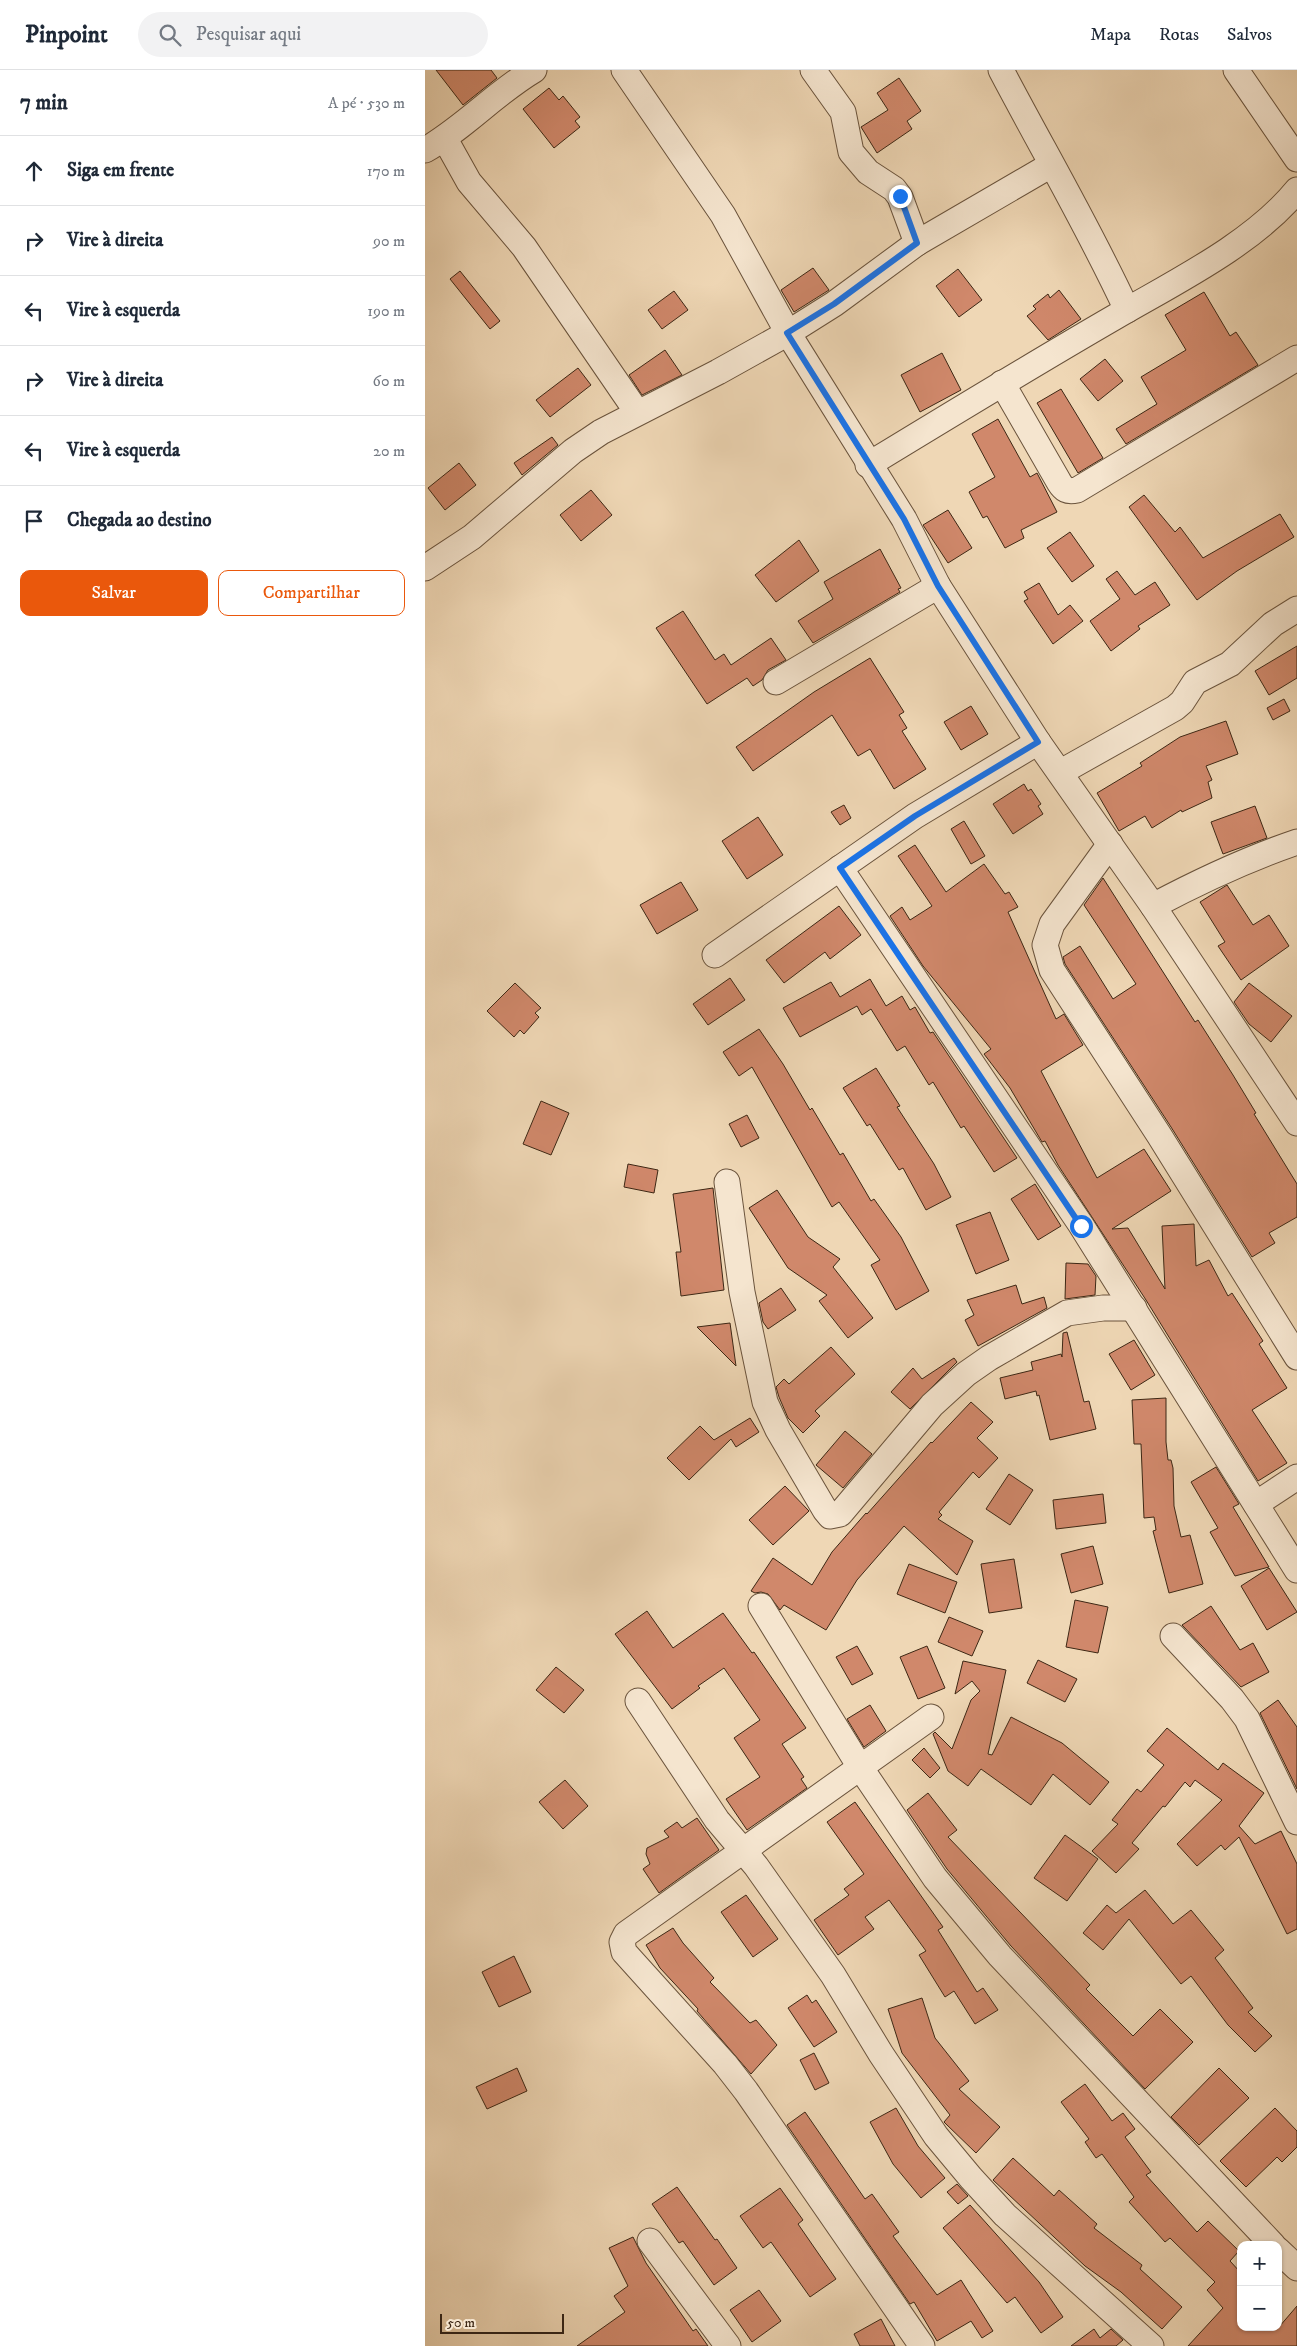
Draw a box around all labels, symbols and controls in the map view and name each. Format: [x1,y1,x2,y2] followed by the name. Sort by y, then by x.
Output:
[138,12,488,57] search box
[25,20,108,50] text: Pinpoint
[156,21,184,49] icon: search
[196,23,301,46] text: Pesquisar aqui
[1090,24,1131,46] text: Mapa
[1159,24,1199,46] text: Rotas
[1227,24,1272,46] text: Salvos
[20,90,68,116] text: 7 min
[328,93,405,113] text: A pé · 530 m
[20,157,48,185] icon: ahead
[67,159,174,182] text: Siga em frente
[367,161,405,181] text: 170 m
[889,185,912,208] route end
[20,227,48,255] icon: right
[67,229,163,252] text: Vire à direita
[373,231,405,251] text: 90 m
[20,297,48,325] icon: left
[67,299,180,322] text: Vire à esquerda
[367,301,405,321] text: 190 m
[20,367,48,395] icon: right
[67,369,163,392] text: Vire à direita
[373,371,405,391] text: 60 m
[20,437,48,465] icon: left
[67,439,180,462] text: Vire à esquerda
[373,441,405,461] text: 20 m
[20,507,48,535] icon: arrive
[67,509,212,532] text: Chegada ao destino
[20,570,208,616] button: Salvar
[218,570,405,616] button: Compartilhar
[1070,1215,1093,1238] route start
[1237,2241,1282,2331] map controls
[1237,2241,1282,2286] button: +
[1237,2286,1282,2331] button: −
[440,2311,564,2334] scale bar
[447,2314,475,2332] text: 50 m

